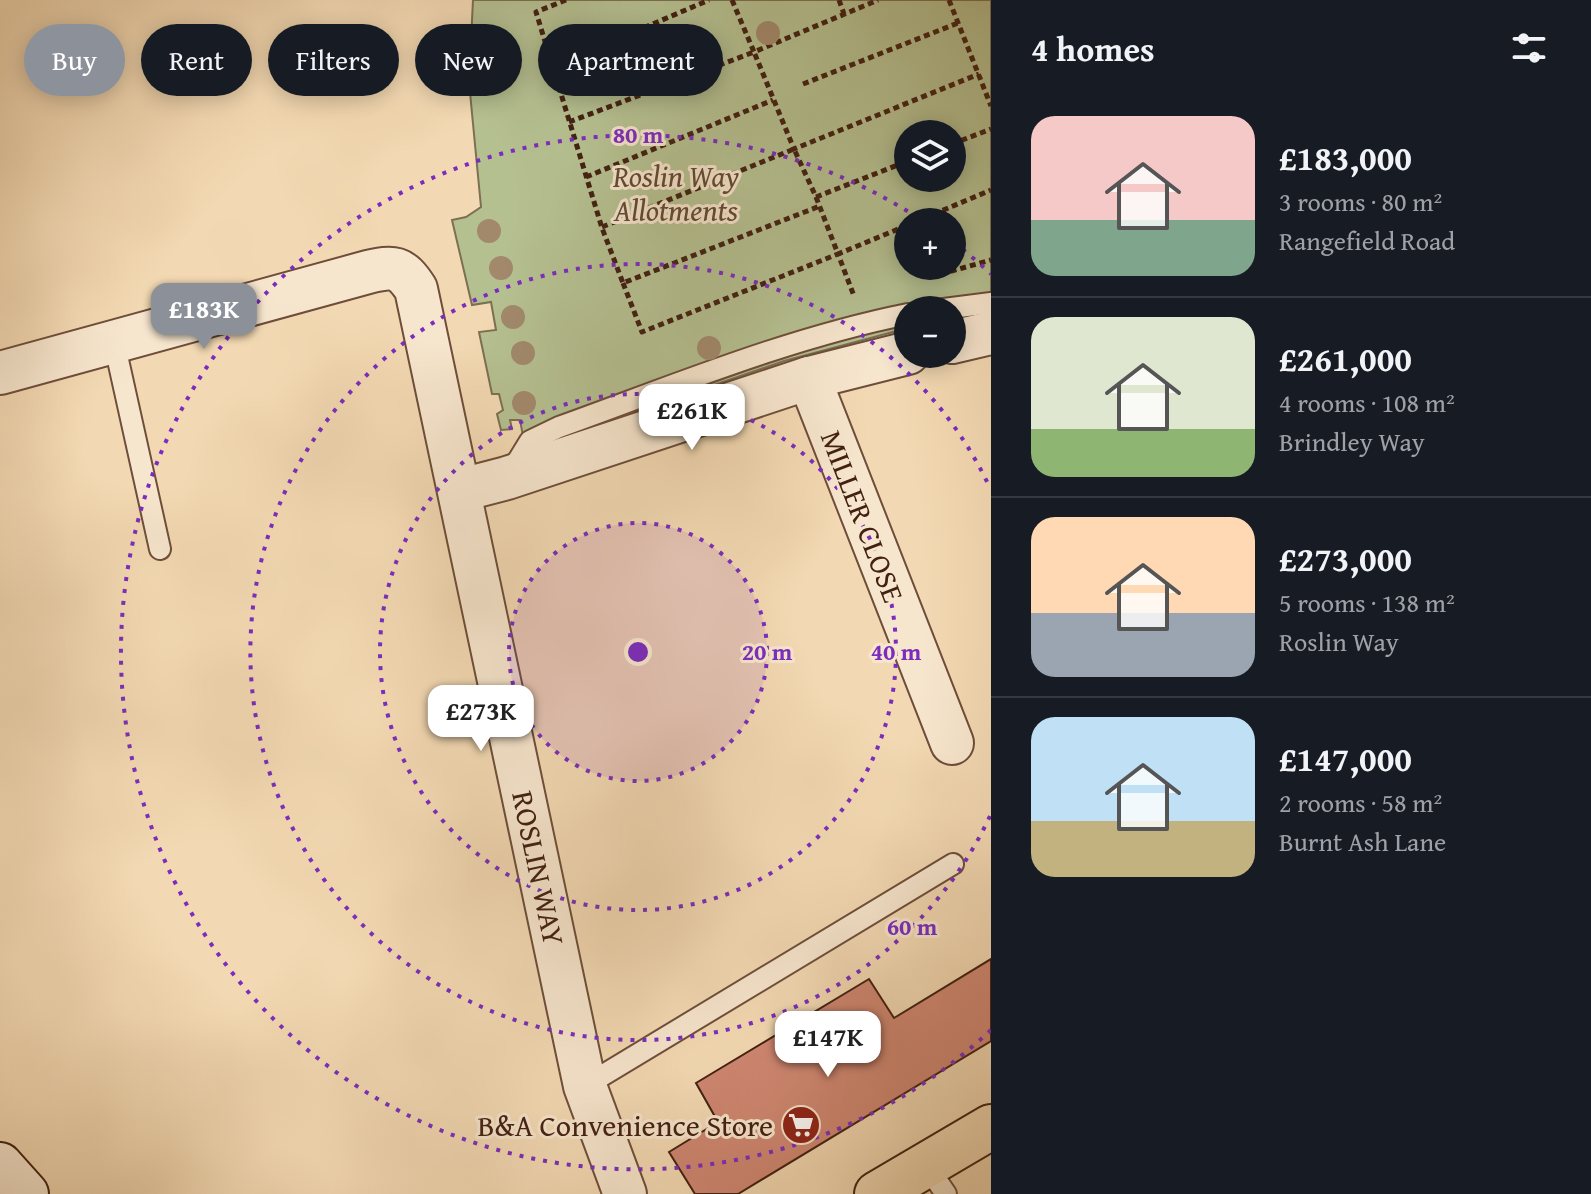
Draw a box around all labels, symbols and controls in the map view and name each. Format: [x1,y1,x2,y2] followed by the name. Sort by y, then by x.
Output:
[24,24,125,96] chip: Buy
[141,24,252,96] chip: Rent
[268,24,399,96] chip: Filters
[415,24,522,96] chip: New
[538,24,723,96] chip: Apartment
[1031,24,1155,73] text: 4 homes
[1507,26,1551,70] icon: filters
[613,117,664,152] text: 80 m
[894,120,966,368] map controls
[894,120,966,192] button: layers
[1279,133,1412,182] text: £183,000
[1095,148,1191,244] icon: home
[612,154,739,232] park label: Roslin Way Allotments
[1279,182,1442,221] text: 3 rooms · 80 m²
[894,208,966,280] button: +
[1279,221,1455,260] text: Rangefield Road
[148,283,260,351] pin: £183K
[169,289,239,328] text: £183K
[894,296,966,368] button: −
[1279,334,1412,383] text: £261,000
[1095,349,1191,445] icon: home
[1279,383,1455,422] text: 4 rooms · 108 m²
[636,384,748,452] pin: £261K
[657,390,727,429] text: £261K
[1279,422,1425,461] text: Brindley Way
[810,424,916,608] street label: MILLER CLOSE
[1279,534,1412,583] text: £273,000
[1095,549,1191,645] icon: home
[1279,583,1455,622] text: 5 rooms · 138 m²
[1279,622,1399,661] text: Roslin Way
[742,634,793,669] text: 20 m
[871,634,922,669] text: 40 m
[624,638,652,666] centre of rings
[425,685,537,753] pin: £273K
[446,691,516,730] text: £273K
[1279,734,1412,783] text: £147,000
[1095,749,1191,845] icon: home
[1279,783,1442,822] text: 2 rooms · 58 m²
[501,787,577,949] street label: ROSLIN WAY
[1279,822,1446,861] text: Burnt Ash Lane
[887,909,938,944] text: 60 m
[772,1011,884,1079] pin: £147K
[793,1017,863,1056] text: £147K
[477,1103,773,1147] place label: B&A Convenience Store
[780,1104,822,1146] supermarket icon: B&A Convenience Store

